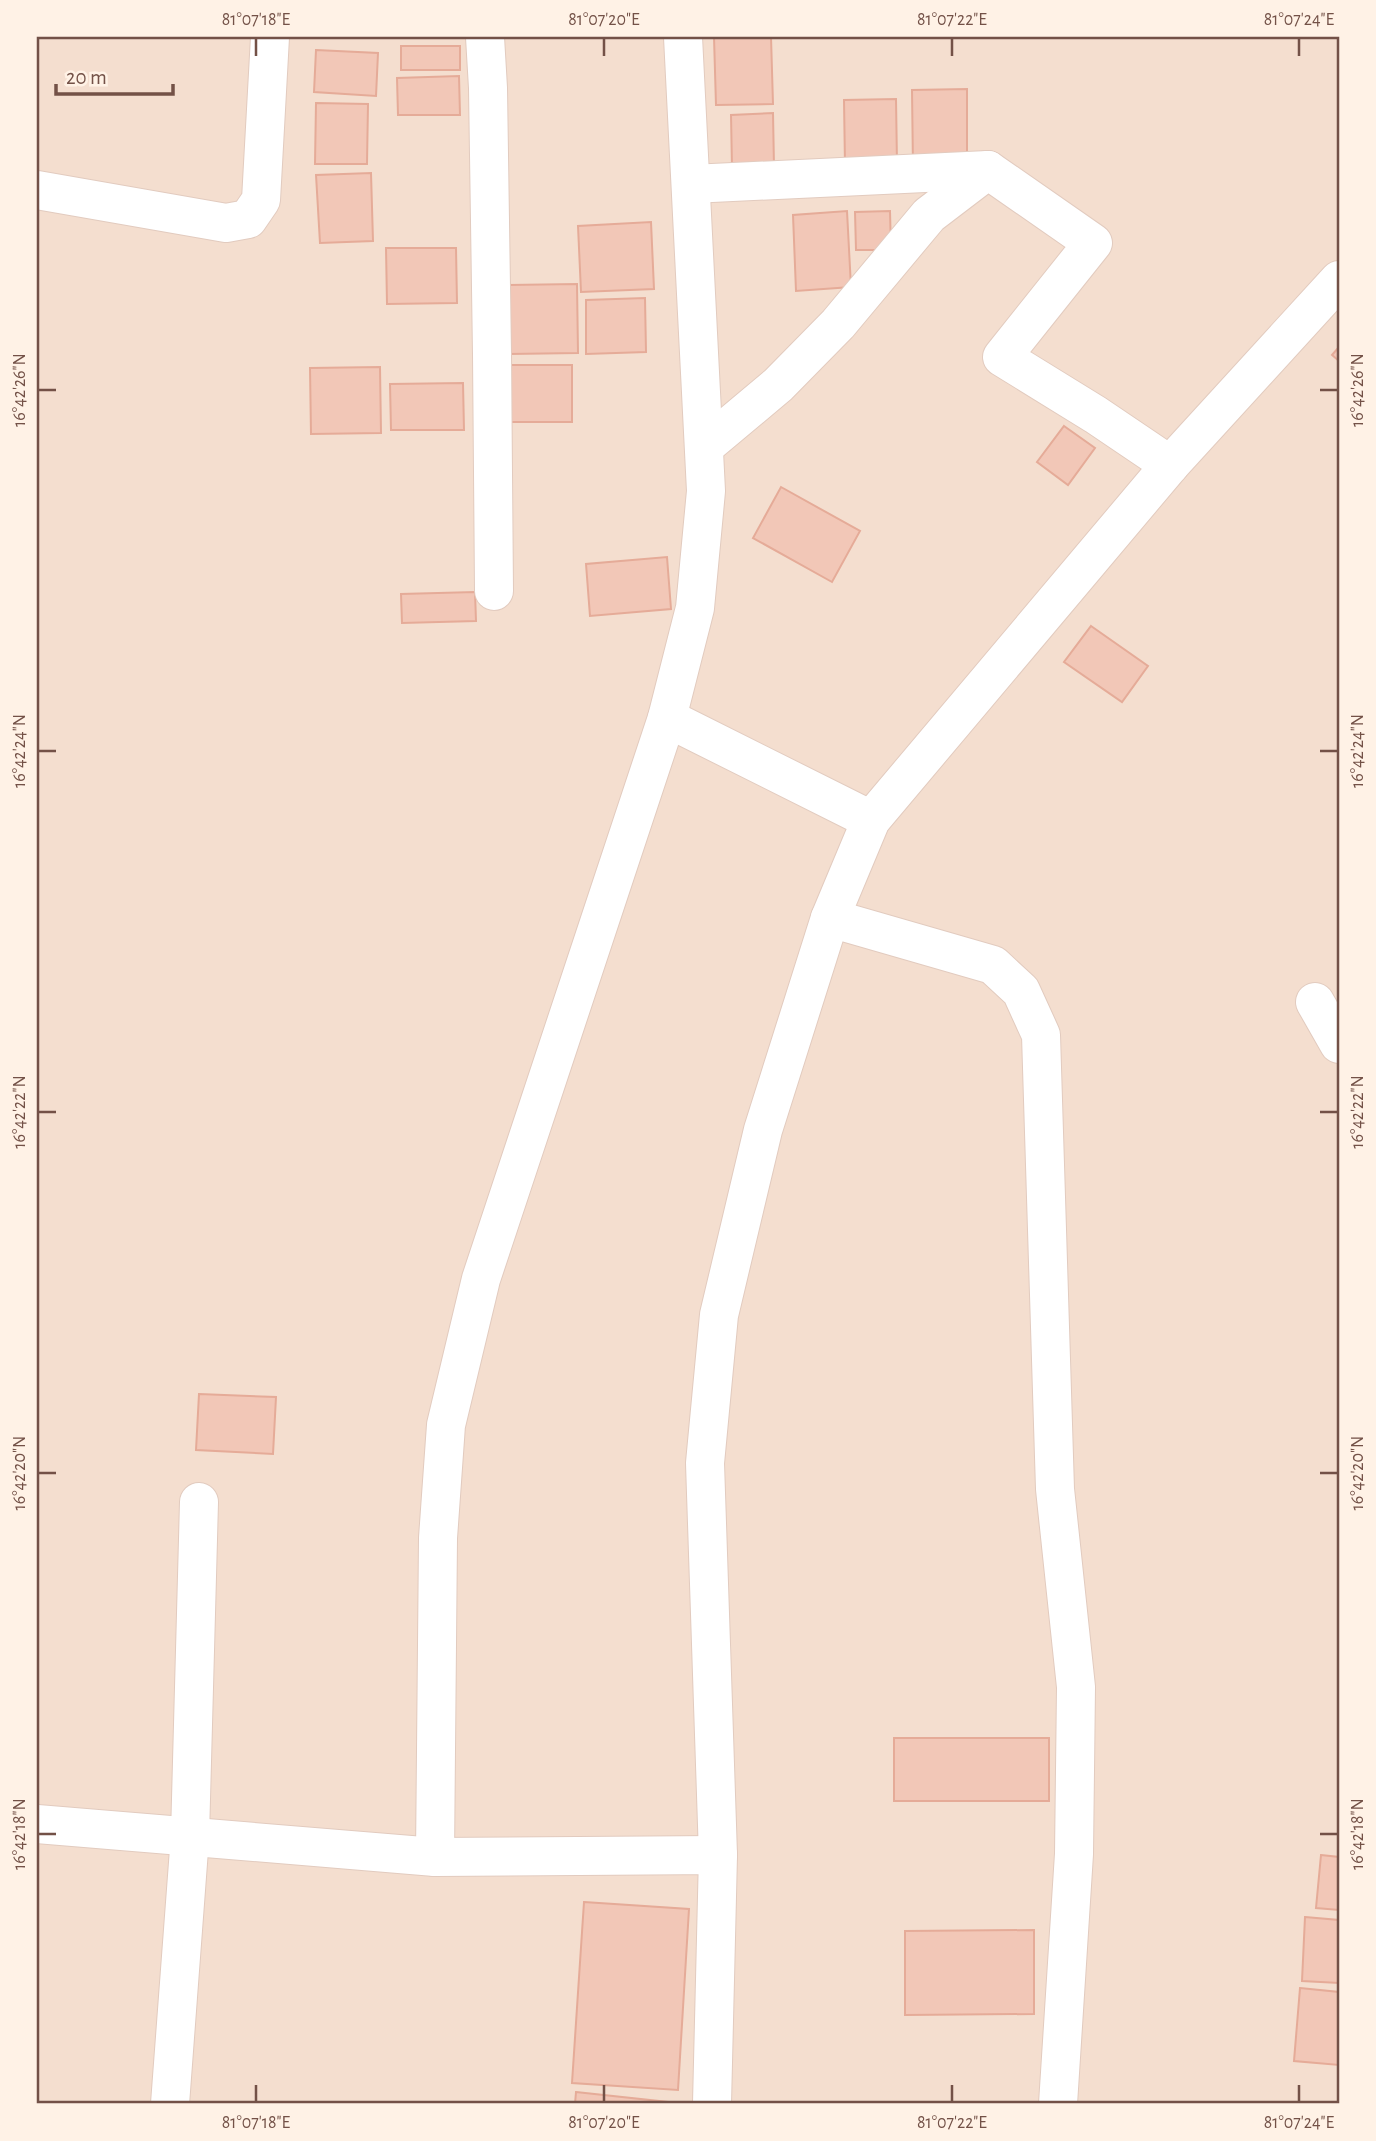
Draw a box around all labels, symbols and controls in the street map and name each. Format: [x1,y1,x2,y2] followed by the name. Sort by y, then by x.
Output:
[222,11,291,29] text: 81°07'18"E
[568,11,640,29] text: 81°07'20"E
[917,11,987,29] text: 81°07'22"E
[1264,11,1335,29] text: 81°07'24"E
[56,52,173,96] scale bar
[66,67,107,88] text: 20 m
[11,353,29,427] text: 16°42'26"N
[1349,353,1367,427] text: 16°42'26"N
[11,714,29,788] text: 16°42'24"N
[1349,714,1367,788] text: 16°42'24"N
[11,1075,29,1149] text: 16°42'22"N
[1349,1075,1367,1149] text: 16°42'22"N
[11,1436,29,1510] text: 16°42'20"N
[1349,1436,1367,1510] text: 16°42'20"N
[11,1798,29,1870] text: 16°42'18"N
[1349,1798,1367,1870] text: 16°42'18"N
[222,2114,291,2132] text: 81°07'18"E
[568,2114,640,2132] text: 81°07'20"E
[917,2114,987,2132] text: 81°07'22"E
[1264,2114,1335,2132] text: 81°07'24"E

